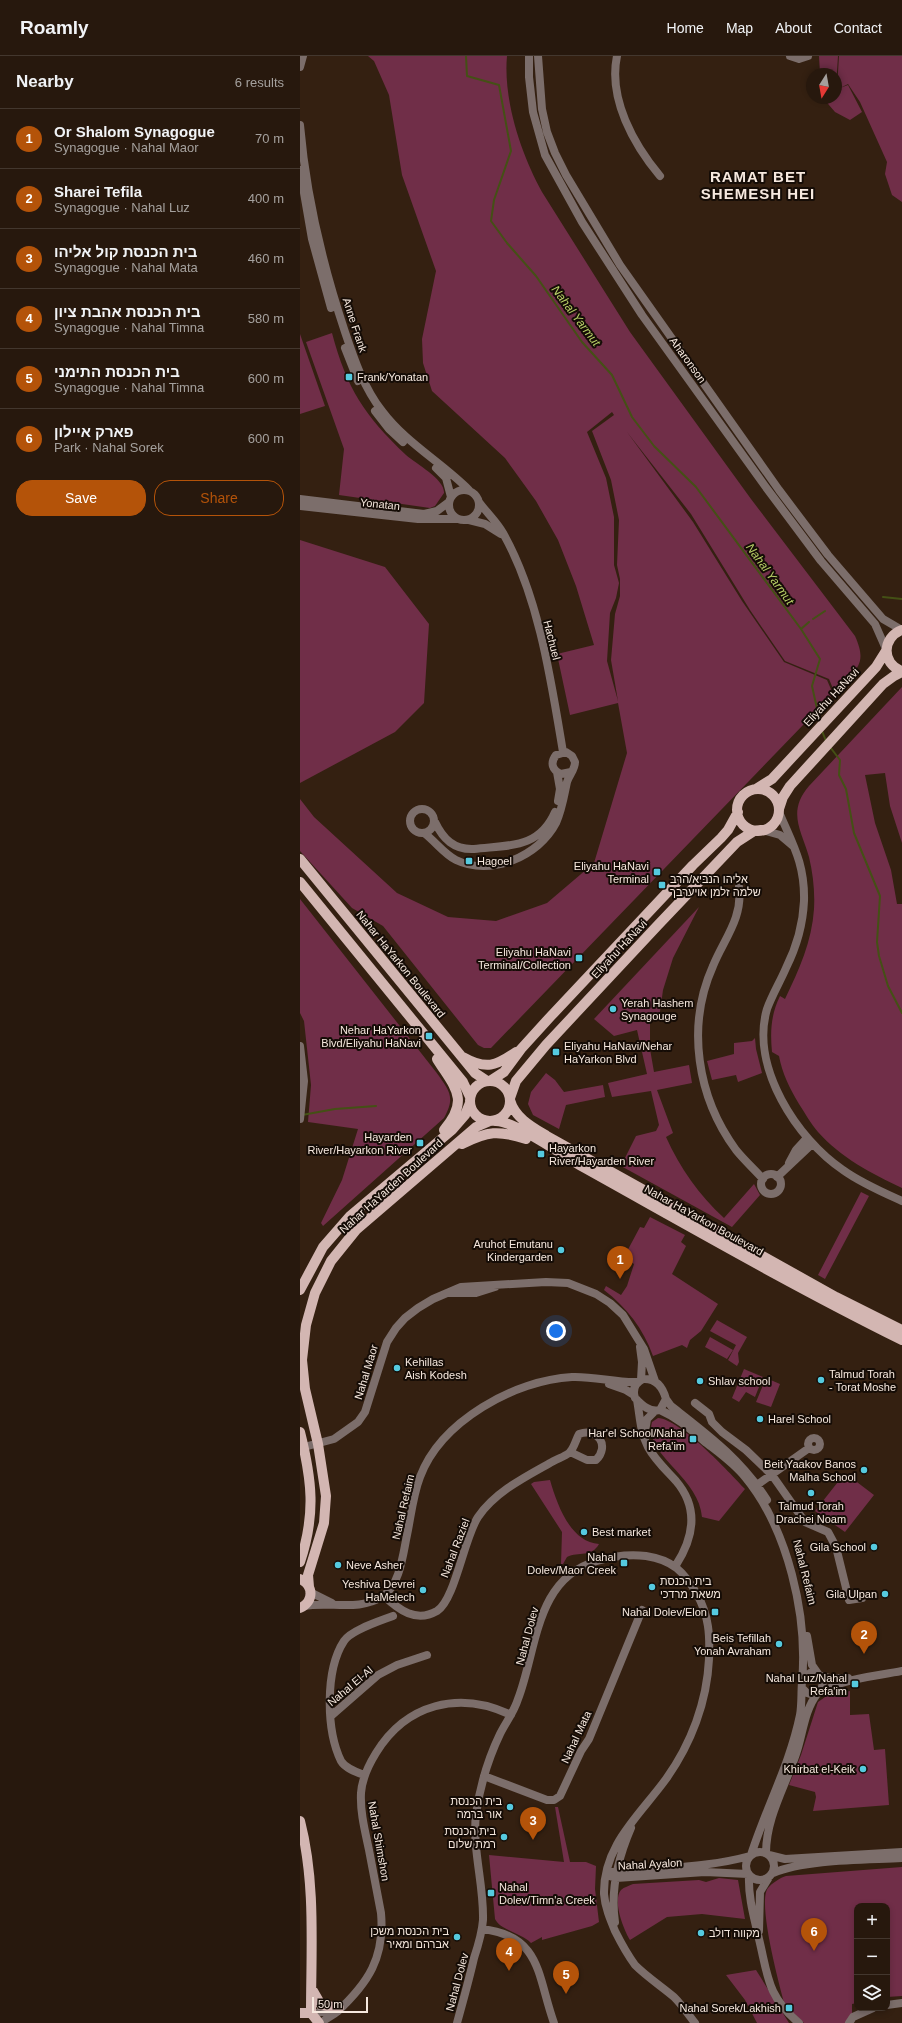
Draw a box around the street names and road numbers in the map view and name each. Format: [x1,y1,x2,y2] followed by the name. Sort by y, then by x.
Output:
[341,296,370,354] street label: Anne Frank
[668,335,708,385] street label: Aharonson
[359,496,401,512] street label: Yonatan
[541,619,563,661] street label: Hachuel
[801,665,861,729] street label: Eliyahu HaNavi
[354,908,448,1020] street label: Nahar HaYarkon Boulevard
[589,917,649,981] street label: Eliyahu HaNavi
[337,1137,445,1235] street label: Nahar HaYarden Boulevard
[643,1182,765,1258] street label: Nahar HaYarkon Boulevard
[352,1343,380,1401] street label: Nahal Maor
[390,1473,416,1541] street label: Nahal Refaim
[438,1517,472,1579] street label: Nahal Raziel
[791,1538,819,1606] street label: Nahal Refaim
[513,1605,541,1666] street label: Nahal Dolev
[325,1664,375,1708] street label: Nahal El-Al
[559,1708,594,1765] street label: Nahal Mata
[366,1800,392,1882] street label: Nahal Shimshon
[617,1856,683,1872] street label: Nahal Ayalon
[443,1951,471,2012] street label: Nahal Dolev

